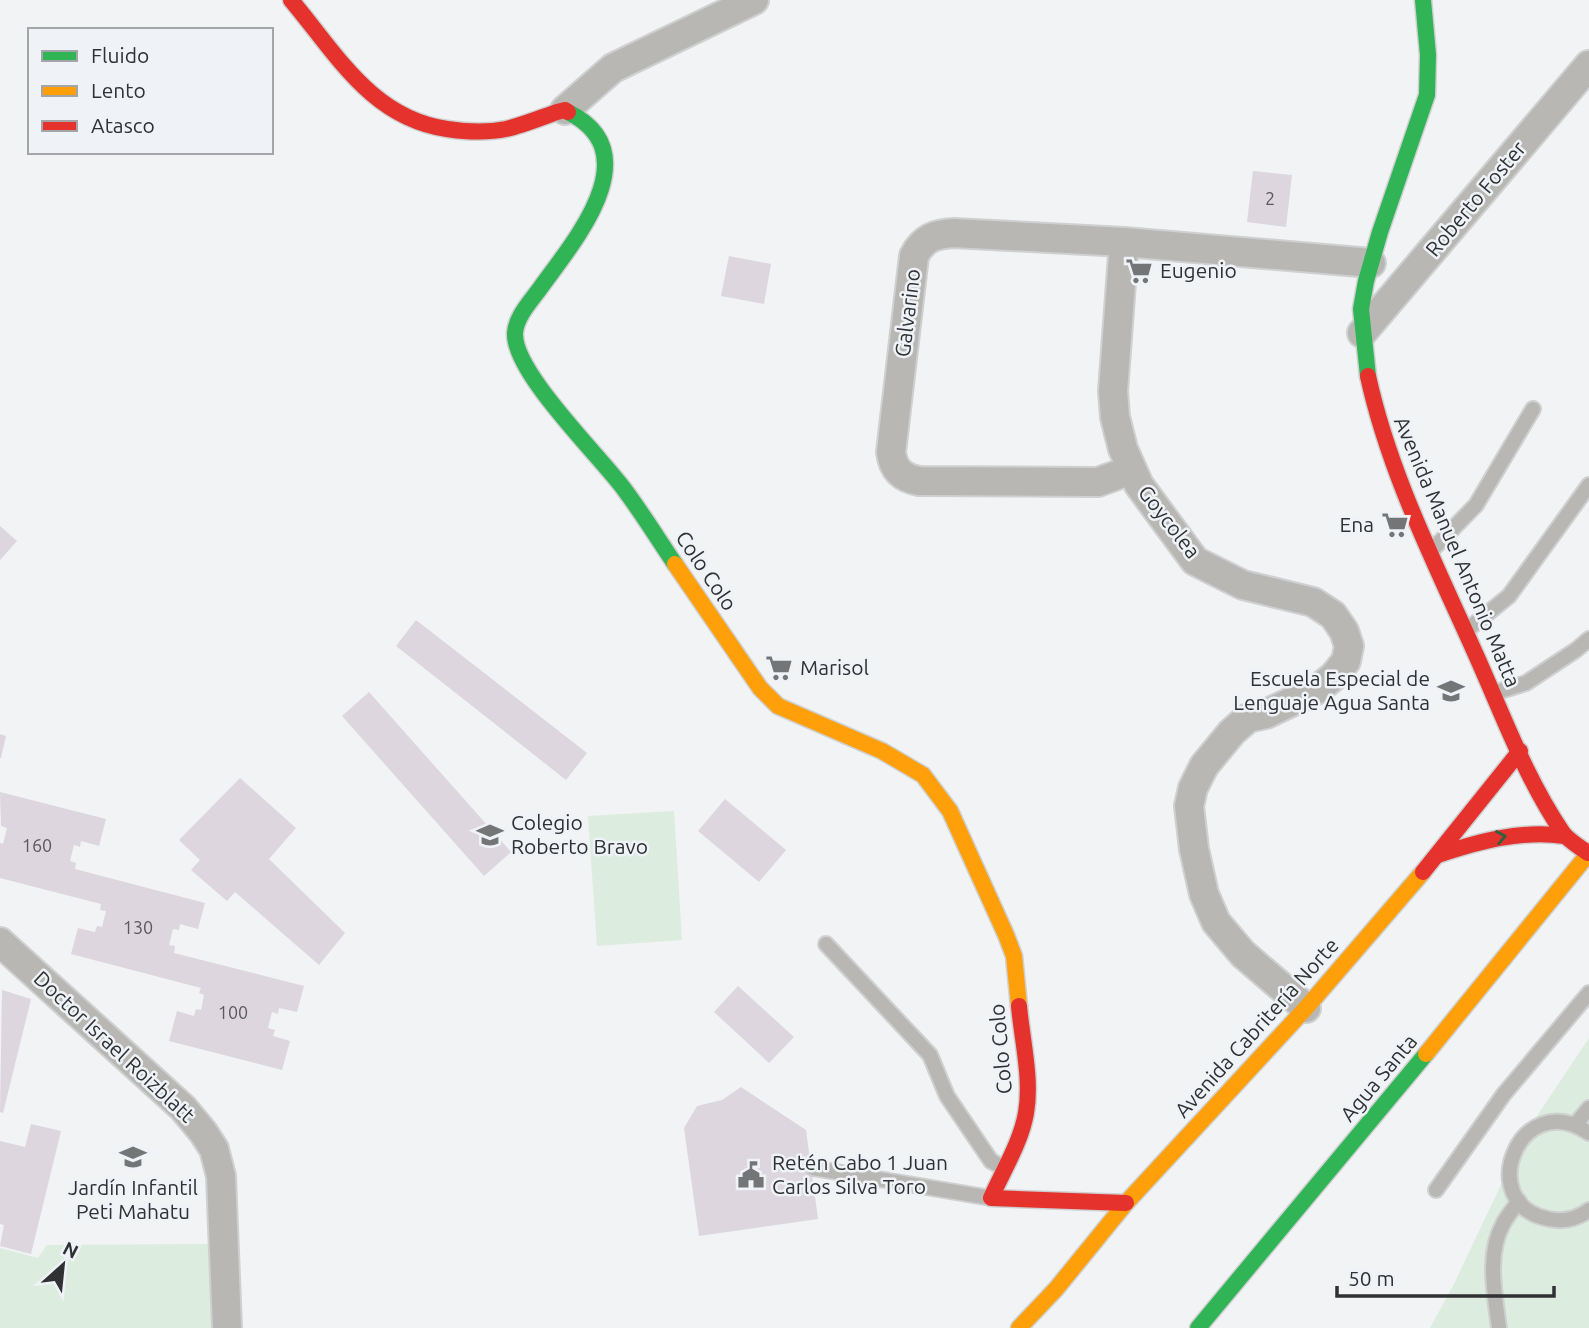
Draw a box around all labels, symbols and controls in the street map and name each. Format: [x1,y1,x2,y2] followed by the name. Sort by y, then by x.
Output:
[28,28,273,154] legend
[91,43,149,67] text: Fluido
[91,78,146,102] text: Lento
[91,113,155,137] text: Atasco
[1420,136,1530,261] street label: Roberto Foster
[1265,188,1275,208] house number: 2
[1124,256,1154,286] supermarket icon: Eugenio
[1160,258,1237,282] place label: Eugenio
[890,267,924,358] street label: Galvarino
[1390,413,1526,691] street label: Avenida Manuel Antonio Matta
[1134,480,1206,563] street label: Goycolea
[1380,510,1410,540] supermarket icon: Ena
[1339,512,1374,536] place label: Ena
[672,526,742,615] street label: Colo Colo
[764,653,794,683] supermarket icon: Marisol
[800,655,869,679] place label: Marisol
[1233,666,1430,714] place label: Escuela Especial de Lenguaje Agua Santa
[1436,676,1466,706] school or university icon: Escuela Especial de Lenguaje Agua Santa
[511,810,648,858] place label: Colegio Roberto Bravo
[475,820,505,850] school or university icon: Colegio Roberto Bravo
[1495,830,1507,845] one-way arrow
[22,835,52,855] house number: 160
[123,917,153,937] house number: 130
[1169,933,1343,1122] street label: Avenida Cabritería Norte
[30,966,200,1127] street label: Doctor Israel Roizblatt
[218,1002,248,1022] house number: 100
[984,1003,1016,1095] street label: Colo Colo
[1335,1029,1422,1126] street label: Agua Santa
[118,1142,148,1172] school or university icon: Jardín Infantil Peti Mahatu
[772,1150,948,1198] place label: Retén Cabo 1 Juan Carlos Silva Toro
[736,1160,766,1190] public building icon: Retén Cabo 1 Juan Carlos Silva Toro
[68,1175,198,1223] place label: Jardín Infantil Peti Mahatu
[28,1230,98,1300] north arrow
[59,1237,82,1263] text: N
[1337,1254,1554,1298] scale bar
[1348,1266,1395,1290] text: 50 m

